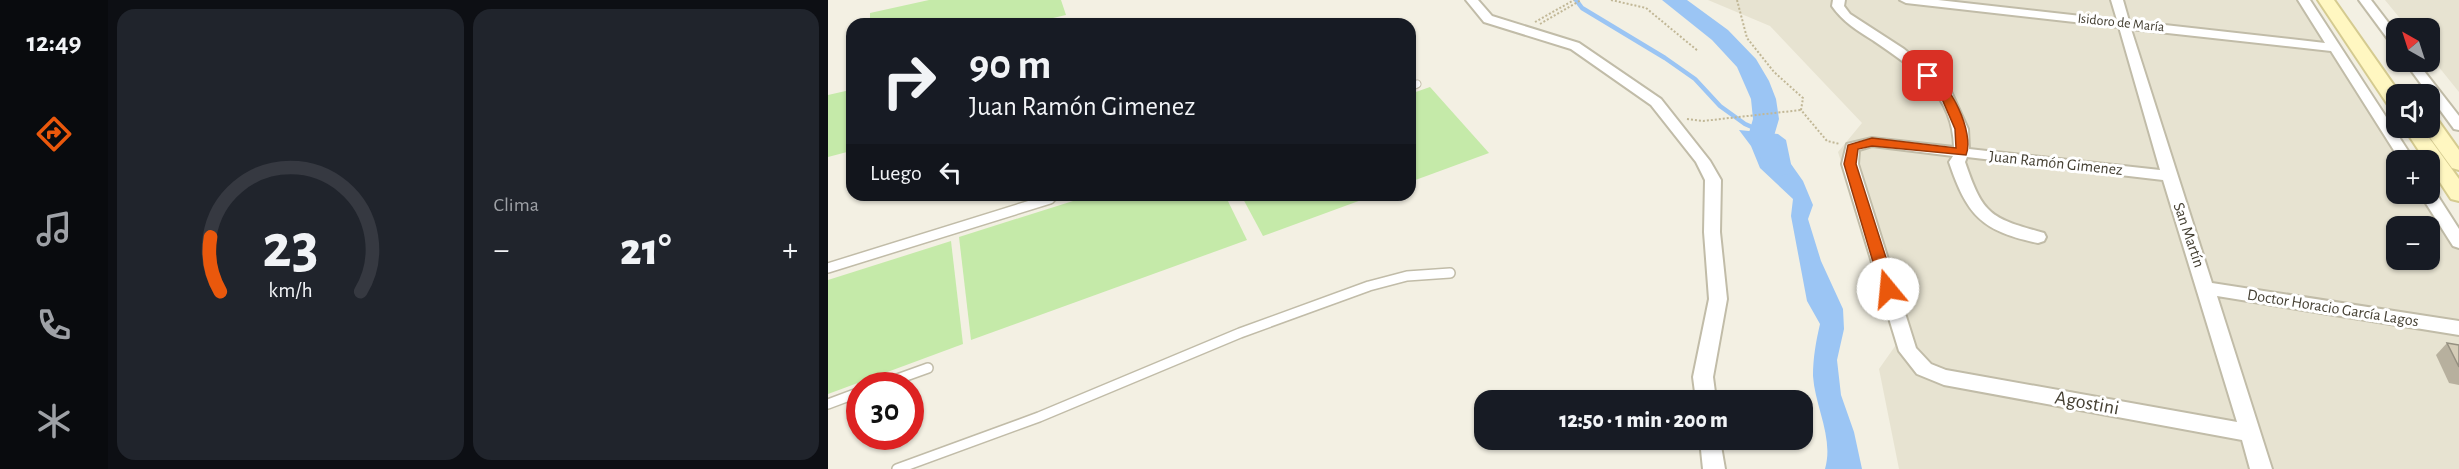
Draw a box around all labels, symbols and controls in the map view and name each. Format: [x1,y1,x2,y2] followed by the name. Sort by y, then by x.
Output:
[2077,11,2166,35] street label: Isidoro de María
[2386,18,2440,72] north arrow
[2386,18,2440,270] map controls
[26,29,82,56] text: 12:49
[870,42,948,120] icon: right
[969,44,1051,86] text: 90 m
[1902,50,1953,101] pin
[1911,59,1944,92] icon: arrive
[2386,84,2440,138] button: sound
[969,93,1195,120] text: Juan Ramón Gimenez
[33,113,75,155] icon: directions
[1988,148,2124,178] street label: Juan Ramón Gimenez
[2386,150,2440,204] button: +
[934,156,967,189] icon: left
[870,162,922,184] text: Luego
[494,195,539,215] text: Clima
[2170,200,2208,270] street label: San Martín
[33,208,75,250] icon: music
[262,216,318,278] text: 23
[2386,216,2440,270] button: −
[620,228,671,273] text: 21°
[494,234,509,267] text: −
[782,234,798,267] text: +
[1856,257,1920,321] position arrow
[268,280,312,301] text: km/h
[2246,287,2420,329] street label: Doctor Horacio García Lagos
[33,304,75,346] icon: phone
[846,372,924,450] speed limit sign: 30
[2053,388,2121,418] street label: Agostini
[33,400,75,442] icon: climate
[1559,409,1728,431] text: 12:50 · 1 min · 200 m

